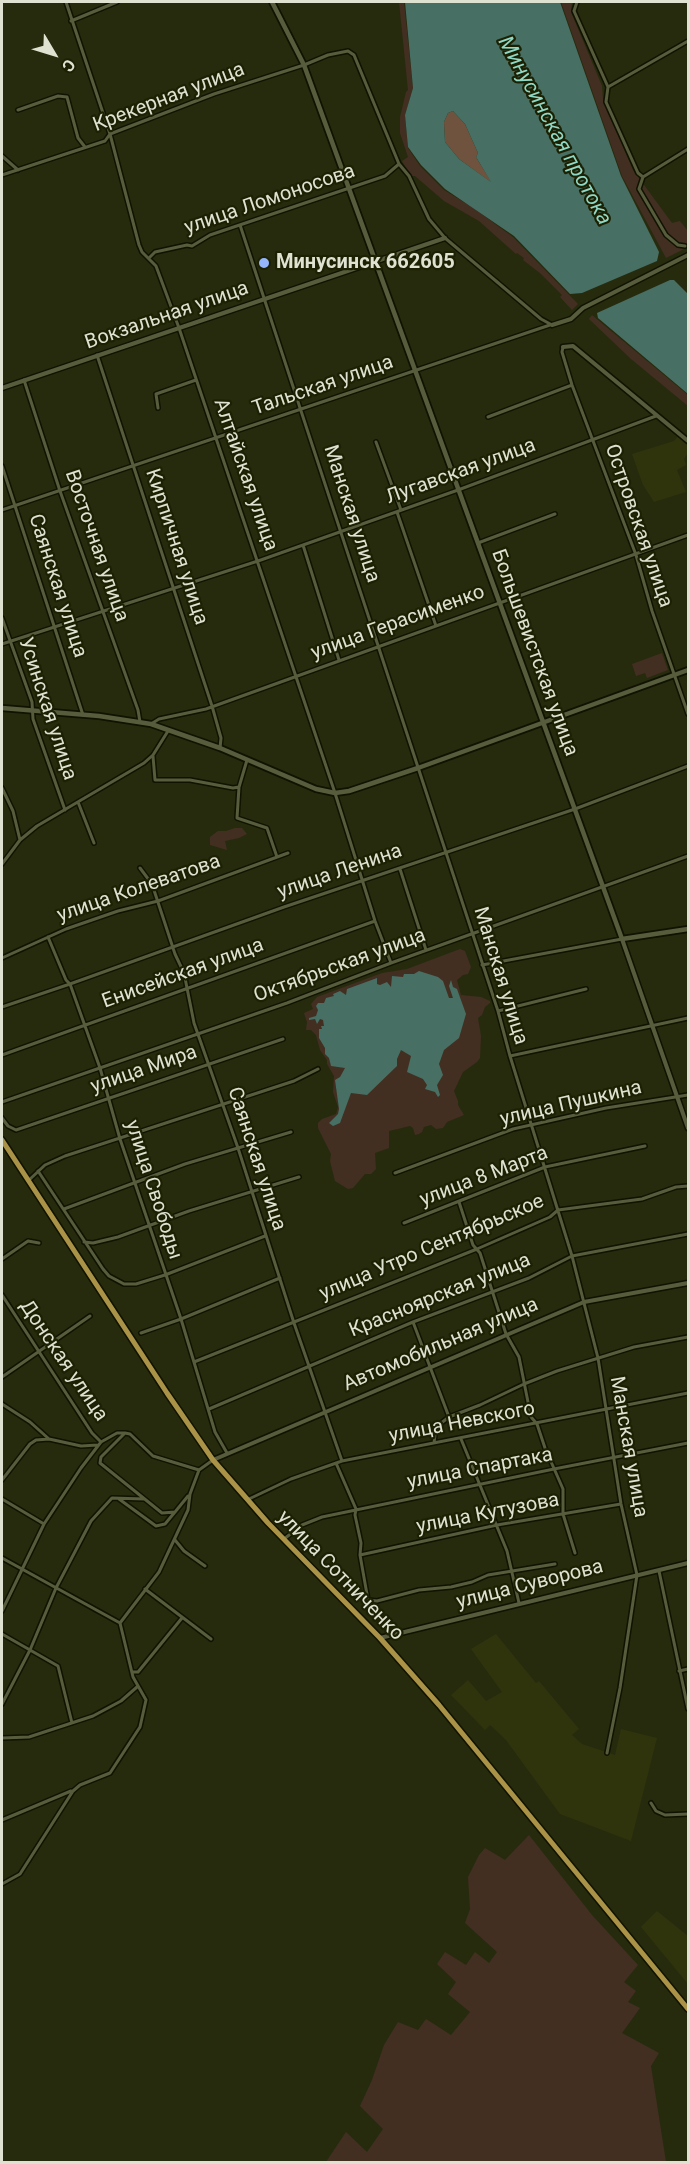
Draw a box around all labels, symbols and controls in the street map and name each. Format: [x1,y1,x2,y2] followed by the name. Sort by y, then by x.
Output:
[24,24,84,84] north arrow
[492,32,616,230] water label: Минусинская протока
[58,55,79,75] text: С
[90,58,248,138] street label: Крекерная улица
[182,160,358,240] street label: улица Ломоносова
[276,251,455,275] place label: Минусинск 662605
[257,256,271,270] marker: Минусинск 662605
[82,277,252,355] street label: Вокзальная улица
[250,351,396,421] street label: Тальская улица
[208,396,282,554] street label: Алтайская улица
[383,434,539,510] street label: Лугавская улица
[599,441,677,611] street label: Островская улица
[318,442,384,586] street label: Манская улица
[139,466,213,628] street label: Кирпичная улица
[59,467,133,625] street label: Восточная улица
[23,511,91,661] street label: Саянская улица
[485,546,583,760] street label: Большевистская улица
[308,580,488,666] street label: улица Герасименко
[13,635,81,783] street label: Усинская улица
[275,839,405,905] street label: улица Ленина
[54,850,224,928] street label: улица Колеватова
[468,904,532,1048] street label: Манская улица
[251,924,429,1008] street label: Октябрьская улица
[99,934,267,1014] street label: Енисейская улица
[88,1041,200,1099] street label: улица Мира
[498,1076,644,1132] street label: улица Пушкина
[222,1084,290,1234] street label: Саянская улица
[119,1117,187,1263] street label: улица Свободы
[417,1142,551,1212] street label: улица 8 Марта
[316,1190,548,1306] street label: улица Утро Сентябрьское
[346,1249,534,1343] street label: Красноярская улица
[340,1293,542,1397] street label: Автомобильная улица
[14,1296,112,1426] street label: Донская улица
[604,1375,652,1519] street label: Манская улица
[387,1397,537,1449] street label: улица Невского
[405,1443,555,1495] street label: улица Спартака
[415,1488,561,1540] street label: улица Кутузова
[272,1506,408,1646] street label: улица Сотниченко
[454,1555,606,1615] street label: улица Суворова

